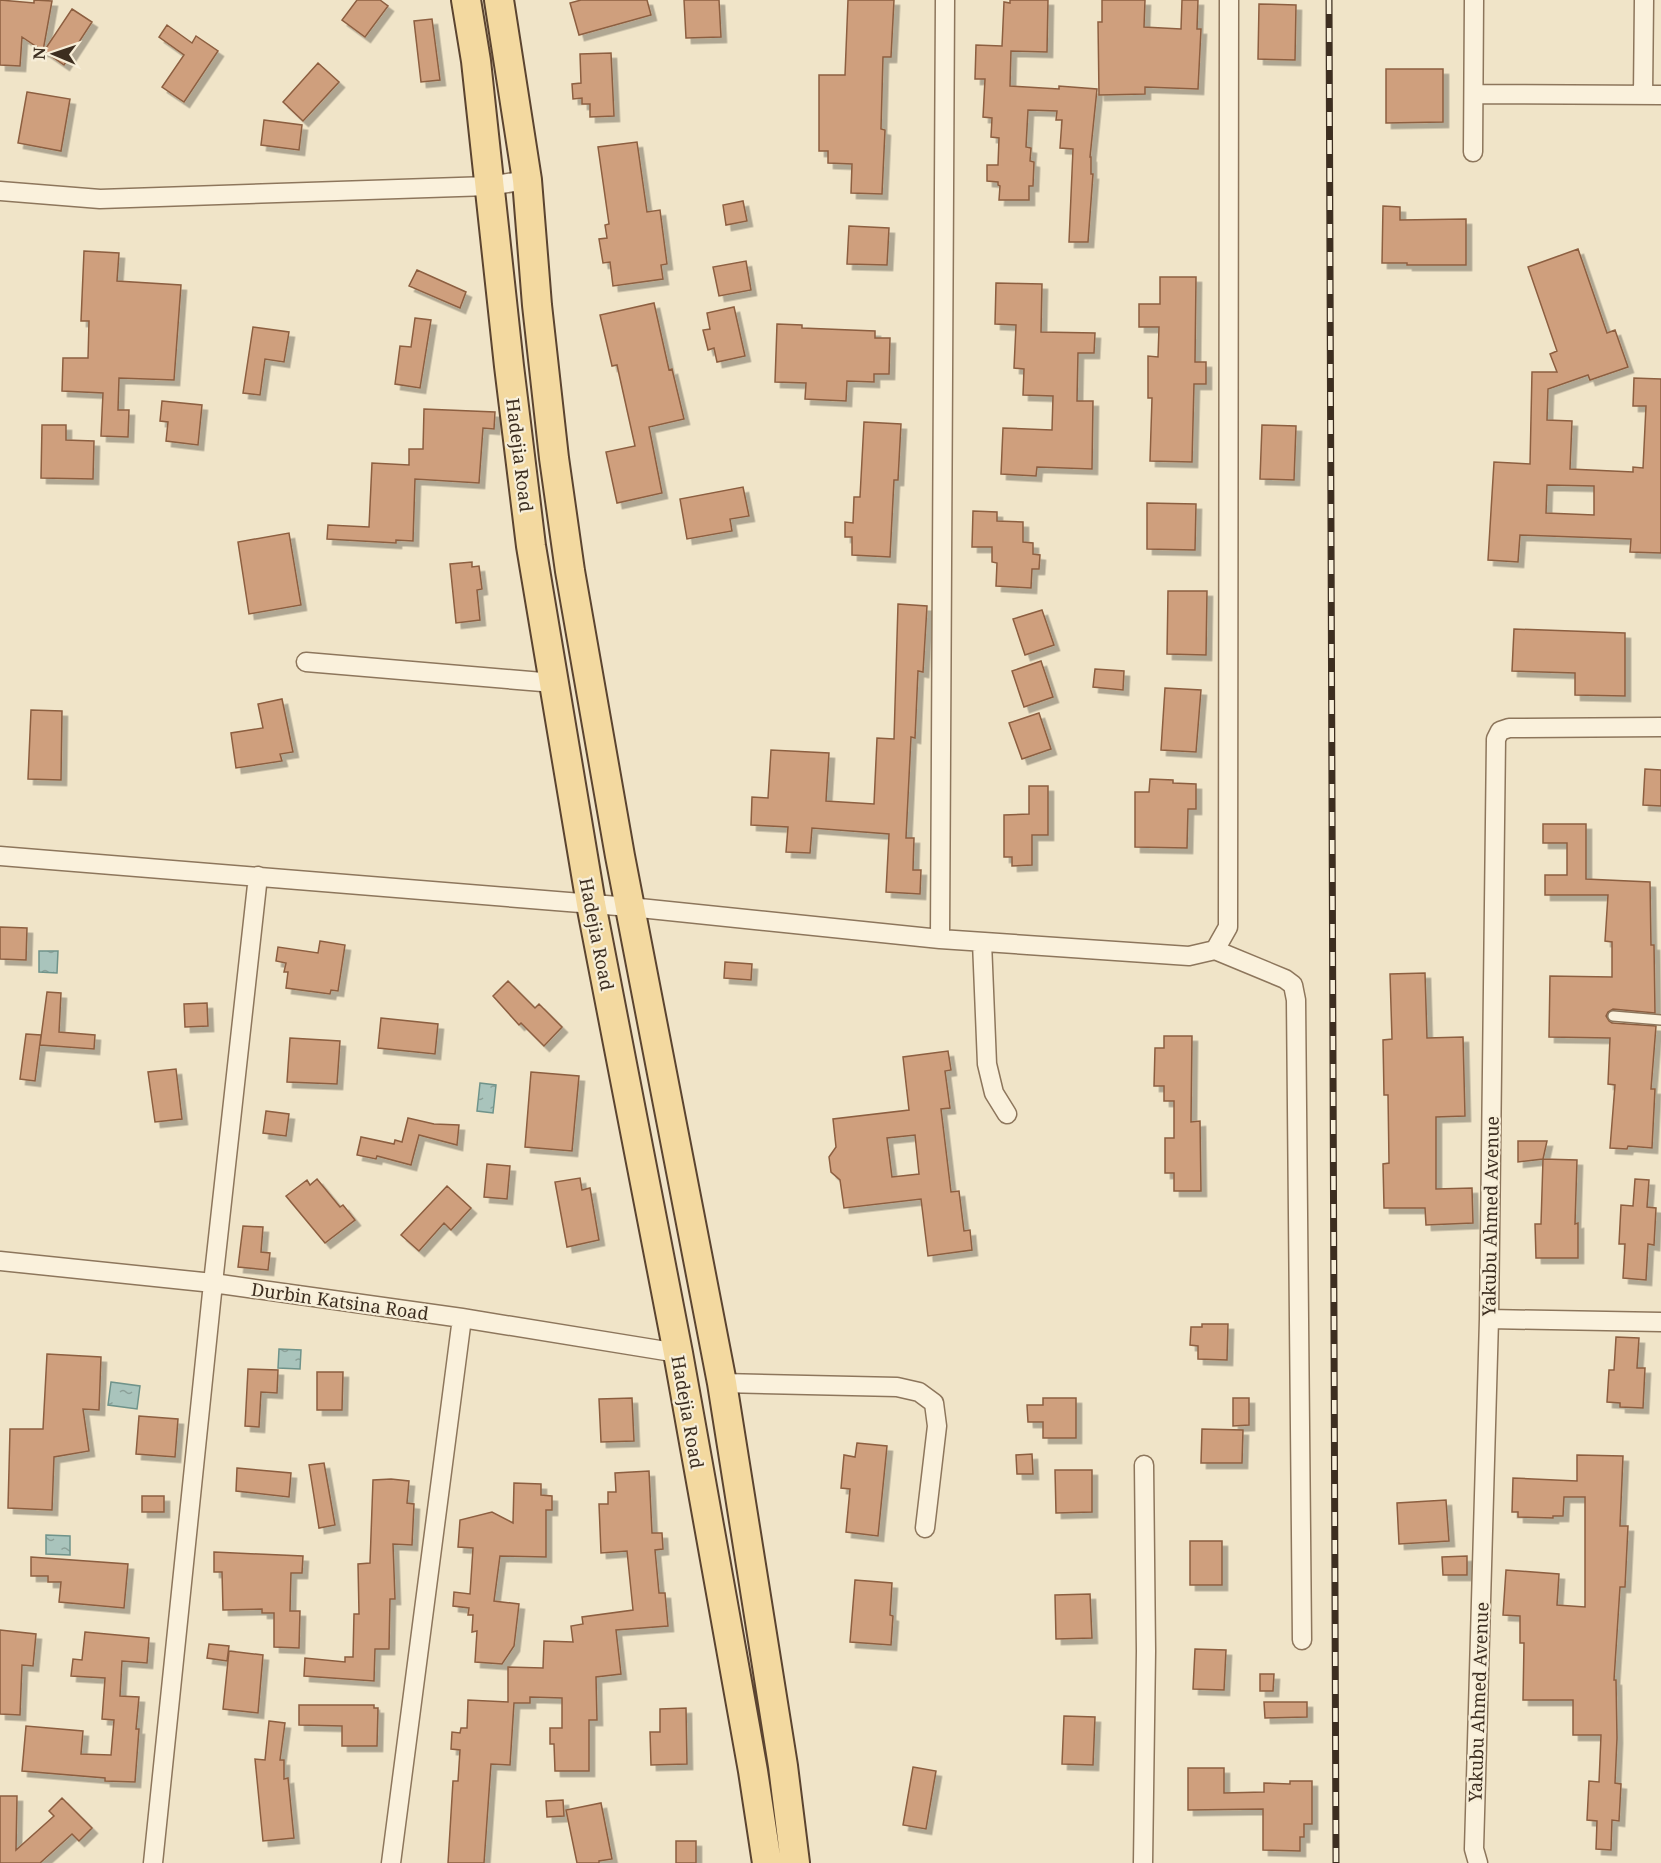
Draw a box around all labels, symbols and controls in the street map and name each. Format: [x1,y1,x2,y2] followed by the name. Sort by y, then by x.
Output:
[24,24,84,84] north arrow
[28,46,50,60] text: N
[501,397,539,513] street label: Hadejia Road
[574,876,620,992] street label: Hadejia Road
[1476,1116,1504,1317] street label: Yakubu Ahmed Avenue
[250,1277,430,1325] street label: Durbin Katsina Road
[666,1354,710,1470] street label: Hadejia Road
[1462,1602,1493,1803] street label: Yakubu Ahmed Avenue

